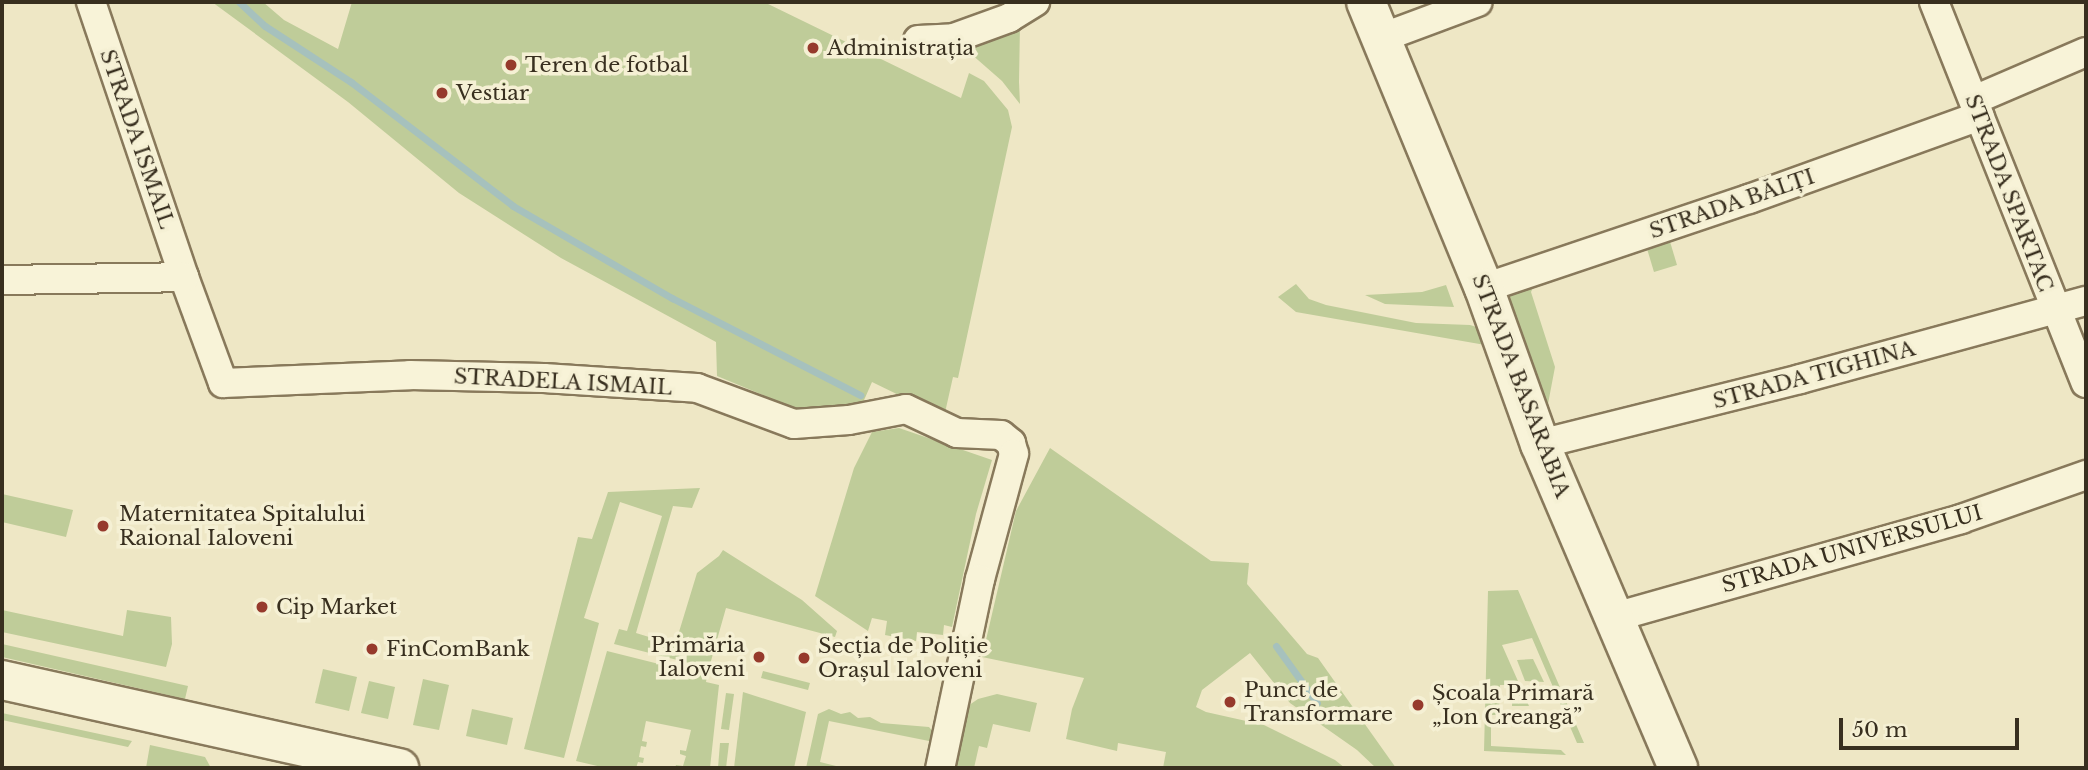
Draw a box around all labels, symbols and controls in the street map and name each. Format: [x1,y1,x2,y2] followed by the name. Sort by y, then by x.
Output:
[827,35,974,61] place label: Administrația
[805,40,821,56] marker: Administrația
[94,46,180,232] street label: STRADA ISMAIL
[525,52,688,78] place label: Teren de fotbal
[503,57,519,73] marker: Teren de fotbal
[456,80,529,106] place label: Vestiar
[434,85,450,101] marker: Vestiar
[1960,90,2058,296] street label: STRADA SPARTAC
[1646,164,1818,244] street label: STRADA BĂLȚI
[1467,270,1575,502] street label: STRADA BASARABIA
[1709,336,1919,414] street label: STRADA TIGHINA
[453,364,673,400] street label: STRADELA ISMAIL
[1719,500,1985,598] street label: STRADA UNIVERSULUI
[119,501,366,551] place label: Maternitatea Spitalului Raional Ialoveni
[93,516,113,536] marker: Maternitatea Spitalului Raional Ialoveni
[276,594,397,620] place label: Cip Market
[254,599,270,615] marker: Cip Market
[650,632,745,682] place label: Primăria Ialoveni
[818,633,988,683] place label: Secția de Poliție Orașul Ialoveni
[386,636,530,662] place label: FinComBank
[364,641,380,657] marker: FinComBank
[751,649,767,665] marker: Primăria Ialoveni
[796,650,812,666] marker: Secția de Poliție Orașul Ialoveni
[1244,677,1393,727] place label: Punct de Transformare
[1432,680,1594,730] place label: Școala Primară „Ion Creangă”
[1222,694,1238,710] marker: Punct de Transformare
[1410,697,1426,713] marker: Școala Primară „Ion Creangă”
[1843,704,2023,748] scale bar
[1852,717,1907,743] text: 50 m

